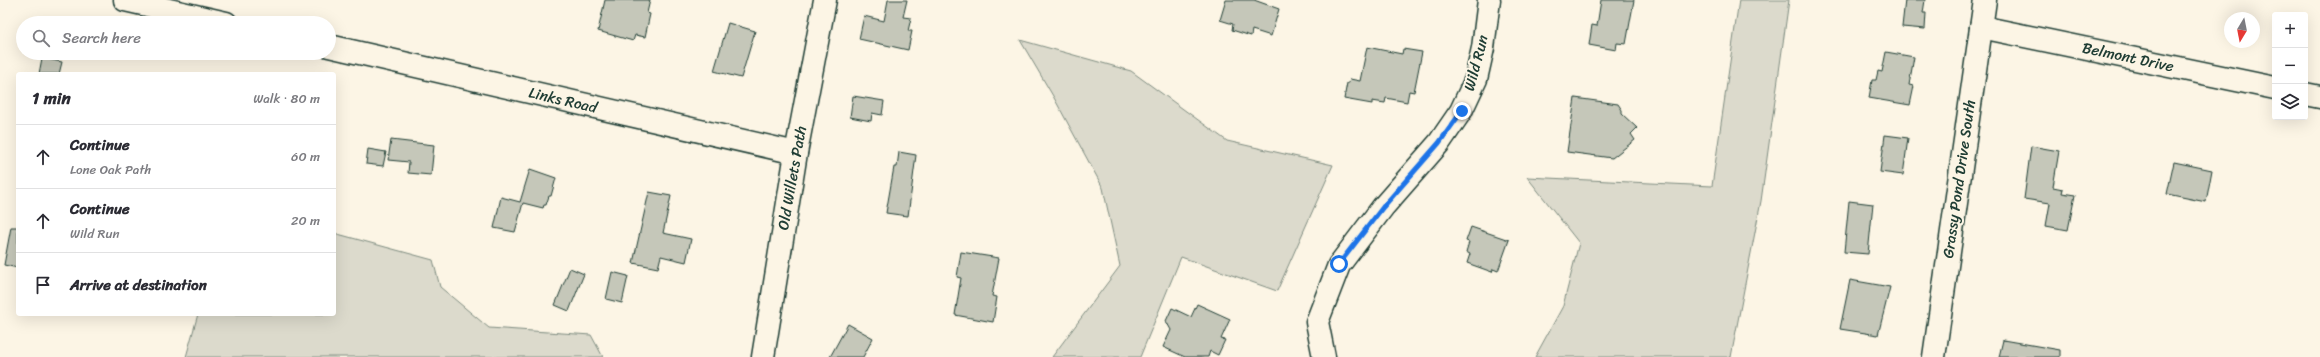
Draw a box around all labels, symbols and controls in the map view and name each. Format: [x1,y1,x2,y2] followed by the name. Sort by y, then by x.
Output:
[2224,12,2260,48] north arrow
[2272,12,2308,120] map controls
[2272,12,2308,48] button: +
[16,16,336,60] search box
[62,25,141,51] text: Search here
[30,27,52,49] icon: search
[1456,32,1496,94] street label: Wild Run
[2080,35,2177,79] street label: Belmont Drive
[2272,48,2308,84] button: −
[526,80,601,121] street label: Links Road
[32,83,71,113] text: 1 min
[2272,84,2308,120] button: layers
[253,87,320,110] text: Walk · 80 m
[1935,98,1983,260] street label: Grassy Pond Drive South
[1453,102,1471,120] route end
[770,124,814,232] street label: Old Willets Path
[70,132,130,158] text: Continue
[291,145,320,168] text: 60 m
[32,146,54,168] icon: ahead
[70,158,151,181] text: Lone Oak Path
[70,196,130,222] text: Continue
[291,209,320,232] text: 20 m
[32,210,54,232] icon: ahead
[70,222,119,245] text: Wild Run
[1330,255,1348,273] route start
[70,272,207,298] text: Arrive at destination
[32,274,54,296] icon: arrive

